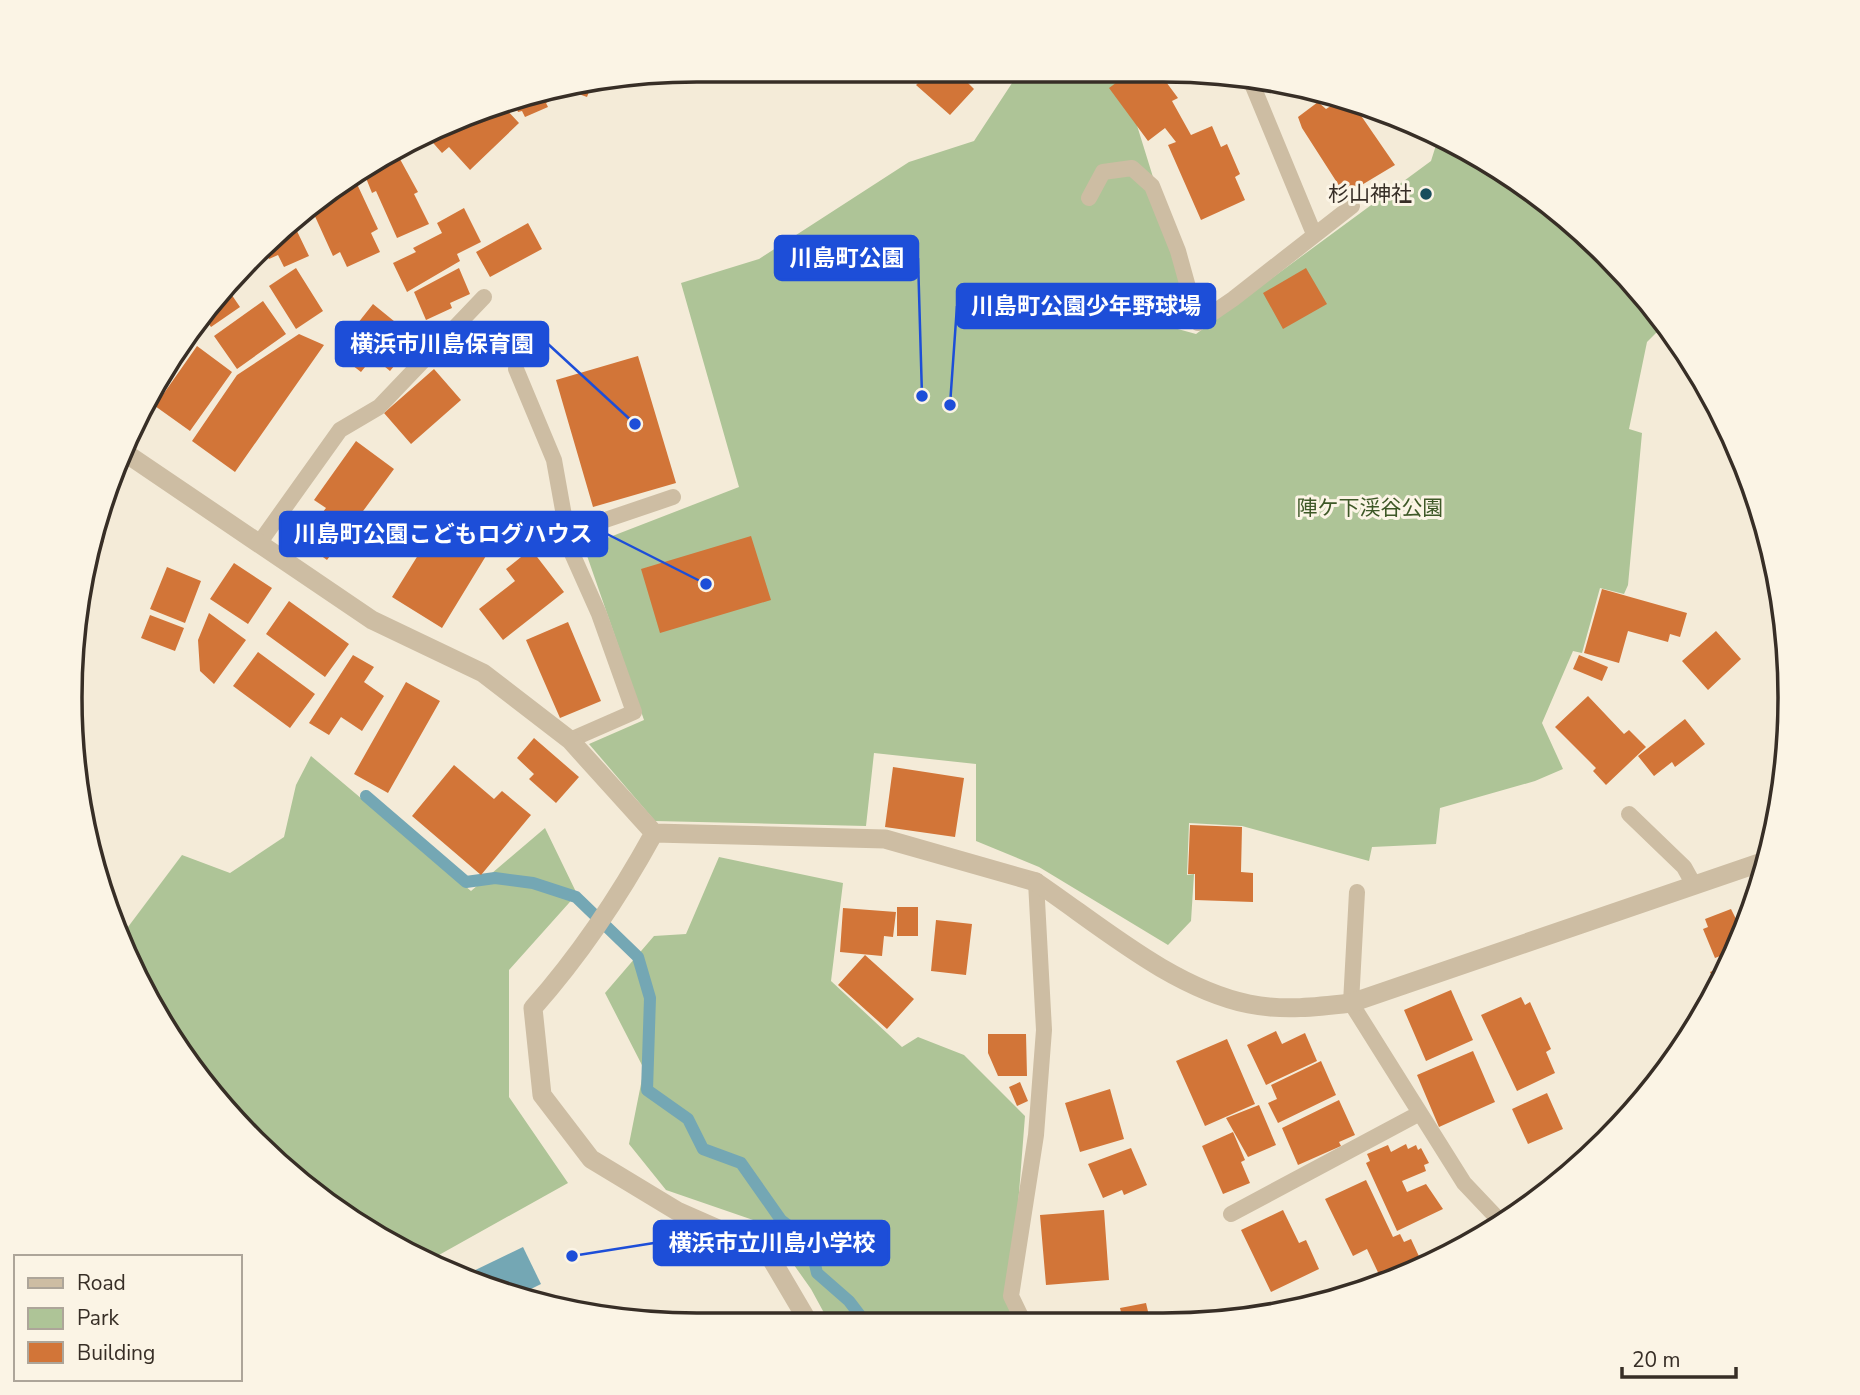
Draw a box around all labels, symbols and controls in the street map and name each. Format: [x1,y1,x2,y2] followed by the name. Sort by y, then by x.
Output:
[1328,180,1412,208] place label: 杉山神社
[1418,186,1434,202] marker: 杉山神社
[775,236,918,280] callout: 川島町公園
[790,243,905,274] text: 川島町公園
[957,284,1215,328] callout: 川島町公園少年野球場
[971,291,1201,322] text: 川島町公園少年野球場
[336,322,548,366] callout: 横浜市川島保育園
[350,329,534,360] text: 横浜市川島保育園
[1297,494,1444,522] park label: 陣ケ下渓谷公園
[280,512,607,556] callout: 川島町公園こどもログハウス
[294,519,593,550] text: 川島町公園こどもログハウス
[654,1221,889,1265] callout: 横浜市立川島小学校
[669,1228,876,1259] text: 横浜市立川島小学校
[14,1255,242,1381] legend
[77,1269,126,1297] text: Road
[77,1304,119,1332] text: Park
[1622,1336,1736,1380] scale bar
[77,1339,155,1367] text: Building
[1632,1346,1681,1374] text: 20 m

